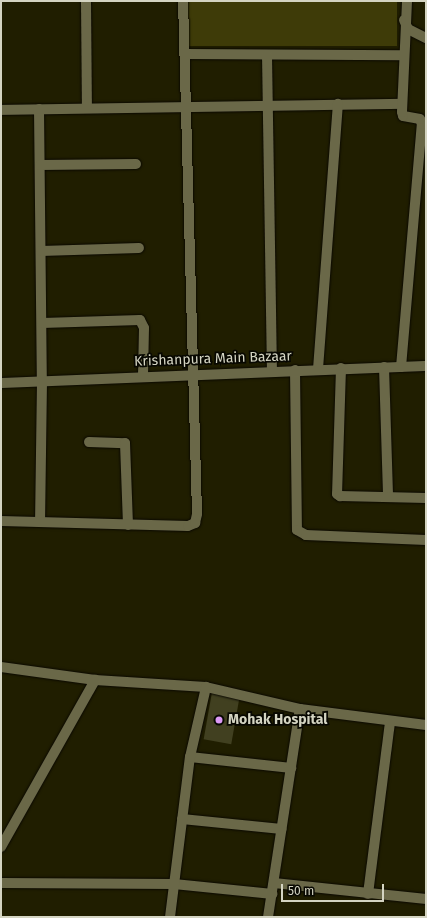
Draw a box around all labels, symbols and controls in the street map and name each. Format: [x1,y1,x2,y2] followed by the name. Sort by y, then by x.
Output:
[134,348,292,370] street label: Krishanpura Main Bazaar
[228,712,327,728] place label: Mohak Hospital
[213,714,225,726] marker: Mohak Hospital
[283,876,386,902] scale bar
[288,884,314,898] text: 50 m

